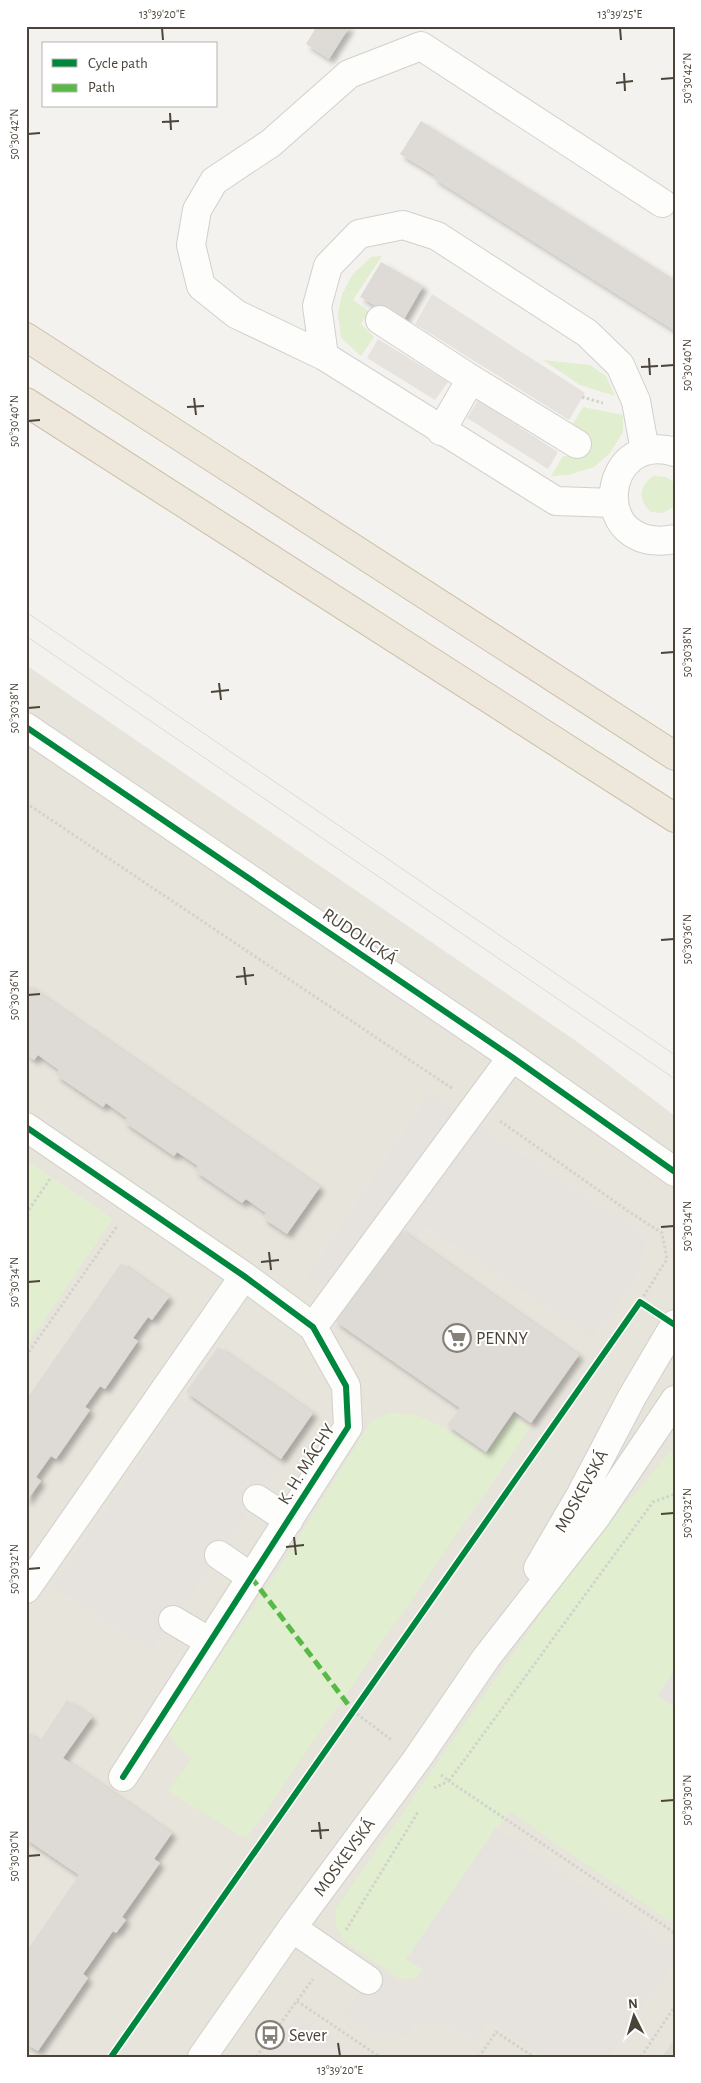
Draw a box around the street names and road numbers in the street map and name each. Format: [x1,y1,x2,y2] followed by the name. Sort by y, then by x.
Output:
[319,903,402,969] street label: RUDOLICKÁ
[272,1419,339,1508] street label: K. H. MÁCHY
[549,1445,612,1536] street label: MOSKEVSKÁ
[308,1813,379,1900] street label: MOSKEVSKÁ

